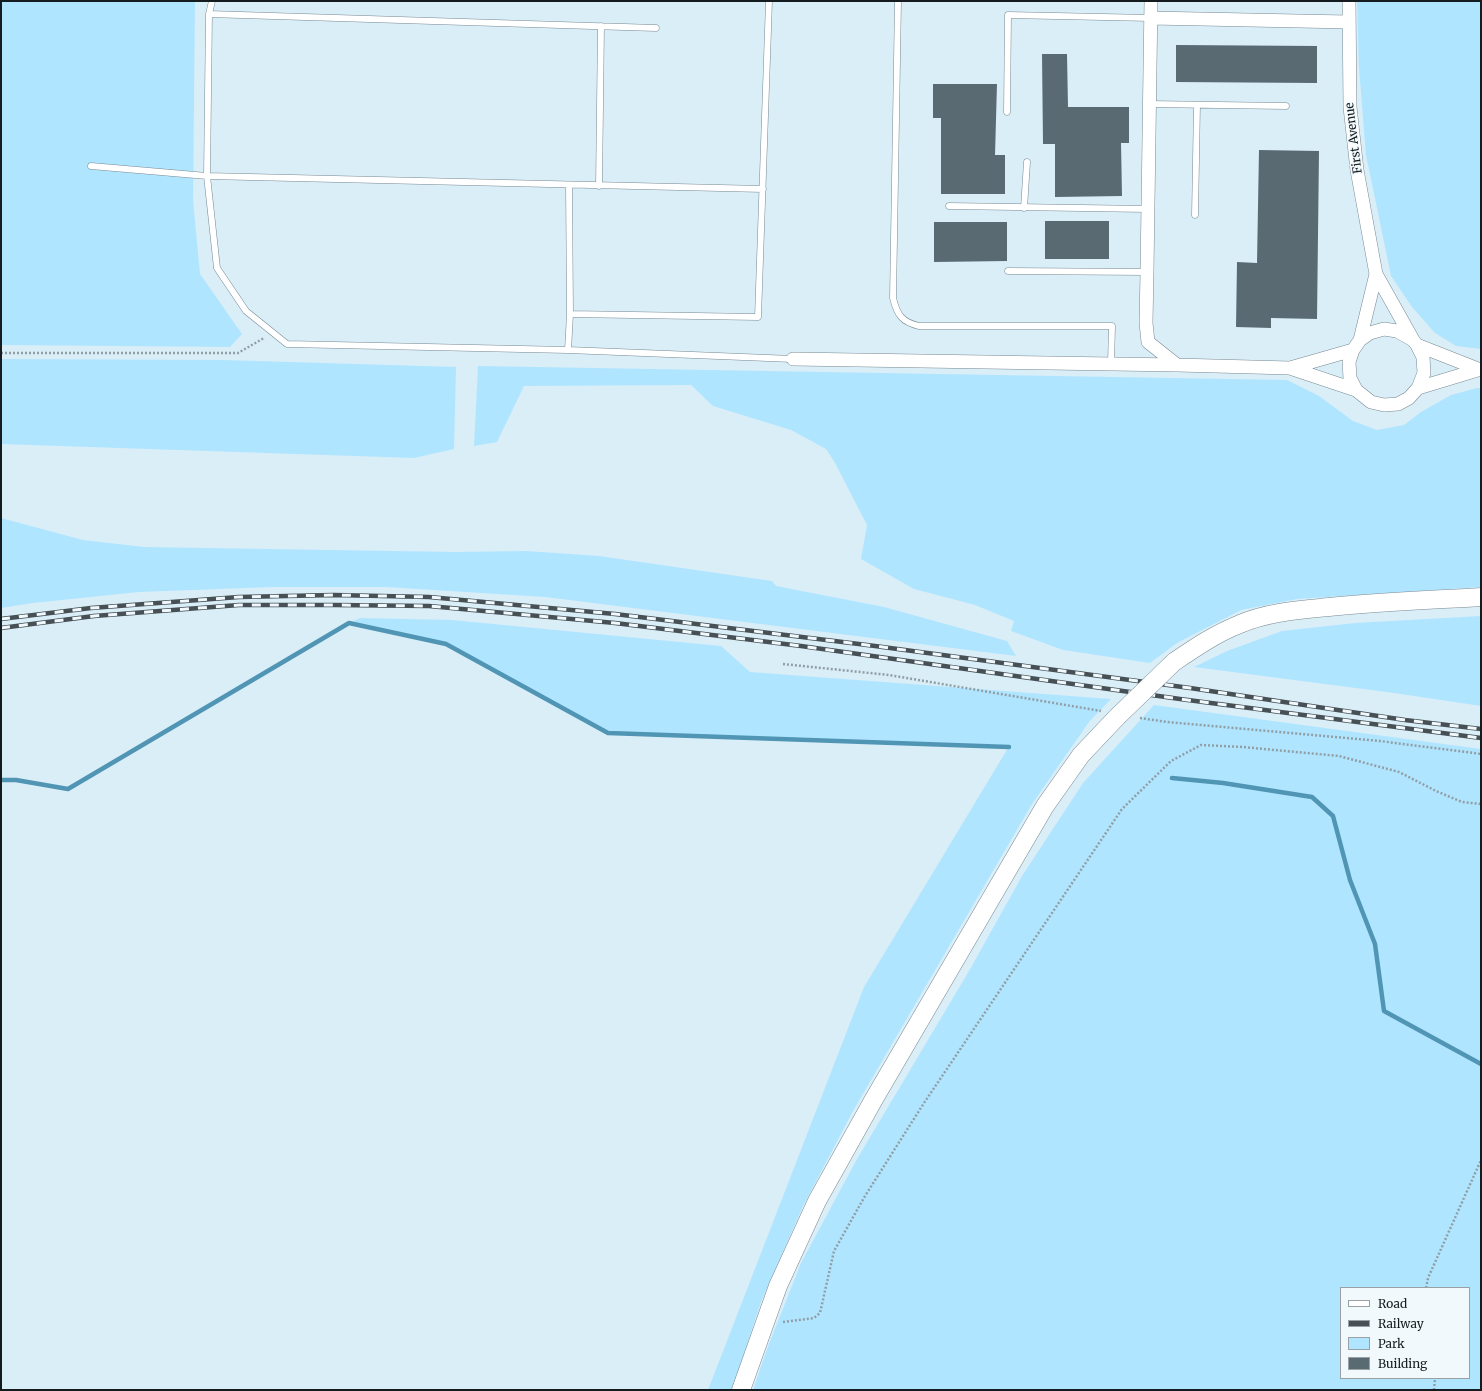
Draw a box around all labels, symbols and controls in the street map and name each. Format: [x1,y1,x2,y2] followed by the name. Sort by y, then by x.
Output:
[1342,101,1366,175] street label: First Avenue
[1340,1287,1470,1379] legend
[1378,1296,1407,1311] text: Road
[1378,1316,1424,1331] text: Railway
[1378,1336,1405,1351] text: Park
[1378,1356,1427,1371] text: Building

